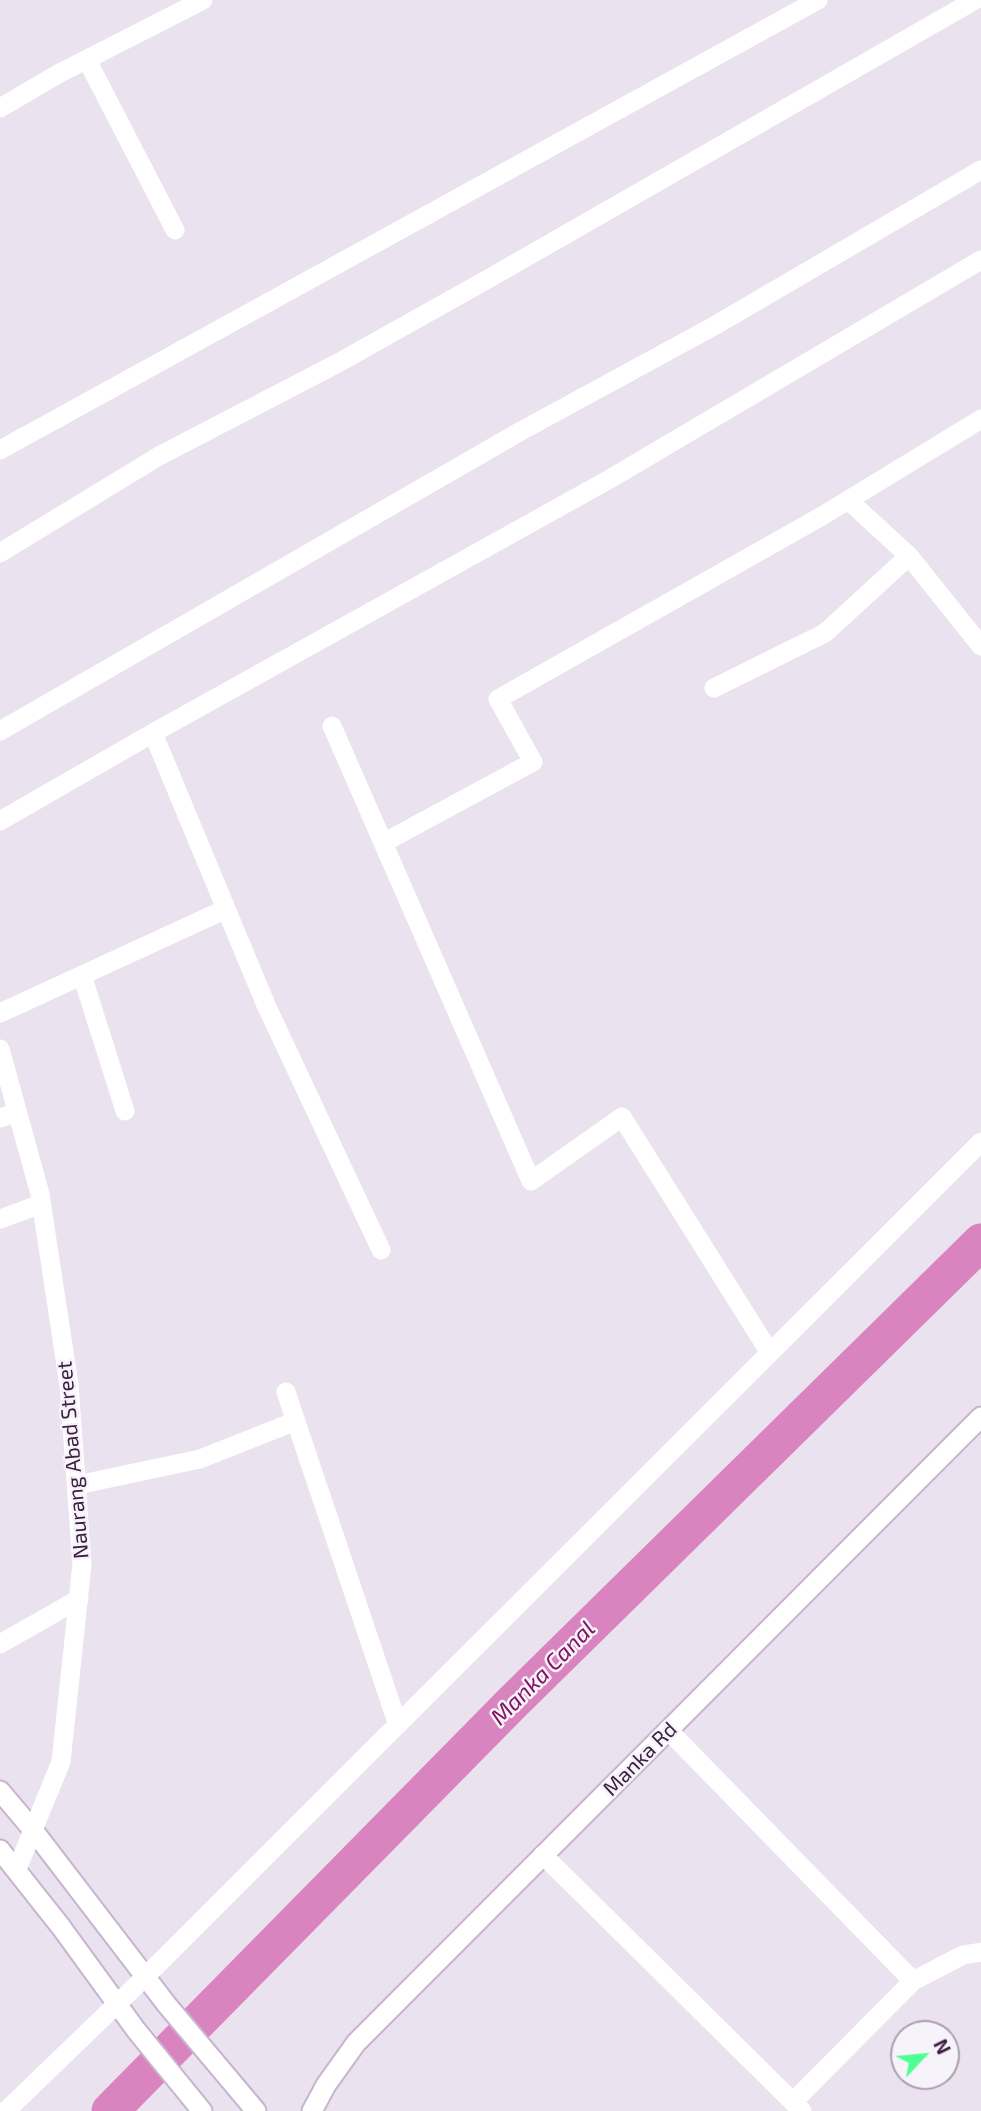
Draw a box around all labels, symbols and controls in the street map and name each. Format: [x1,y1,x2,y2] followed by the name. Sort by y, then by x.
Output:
[52,1360,94,1560] street label: Naurang Abad Street
[485,1615,601,1731] water label: Manka Canal
[598,1717,682,1801] street label: Manka Rd
[890,2020,960,2090] north arrow
[929,2035,956,2058] text: N

